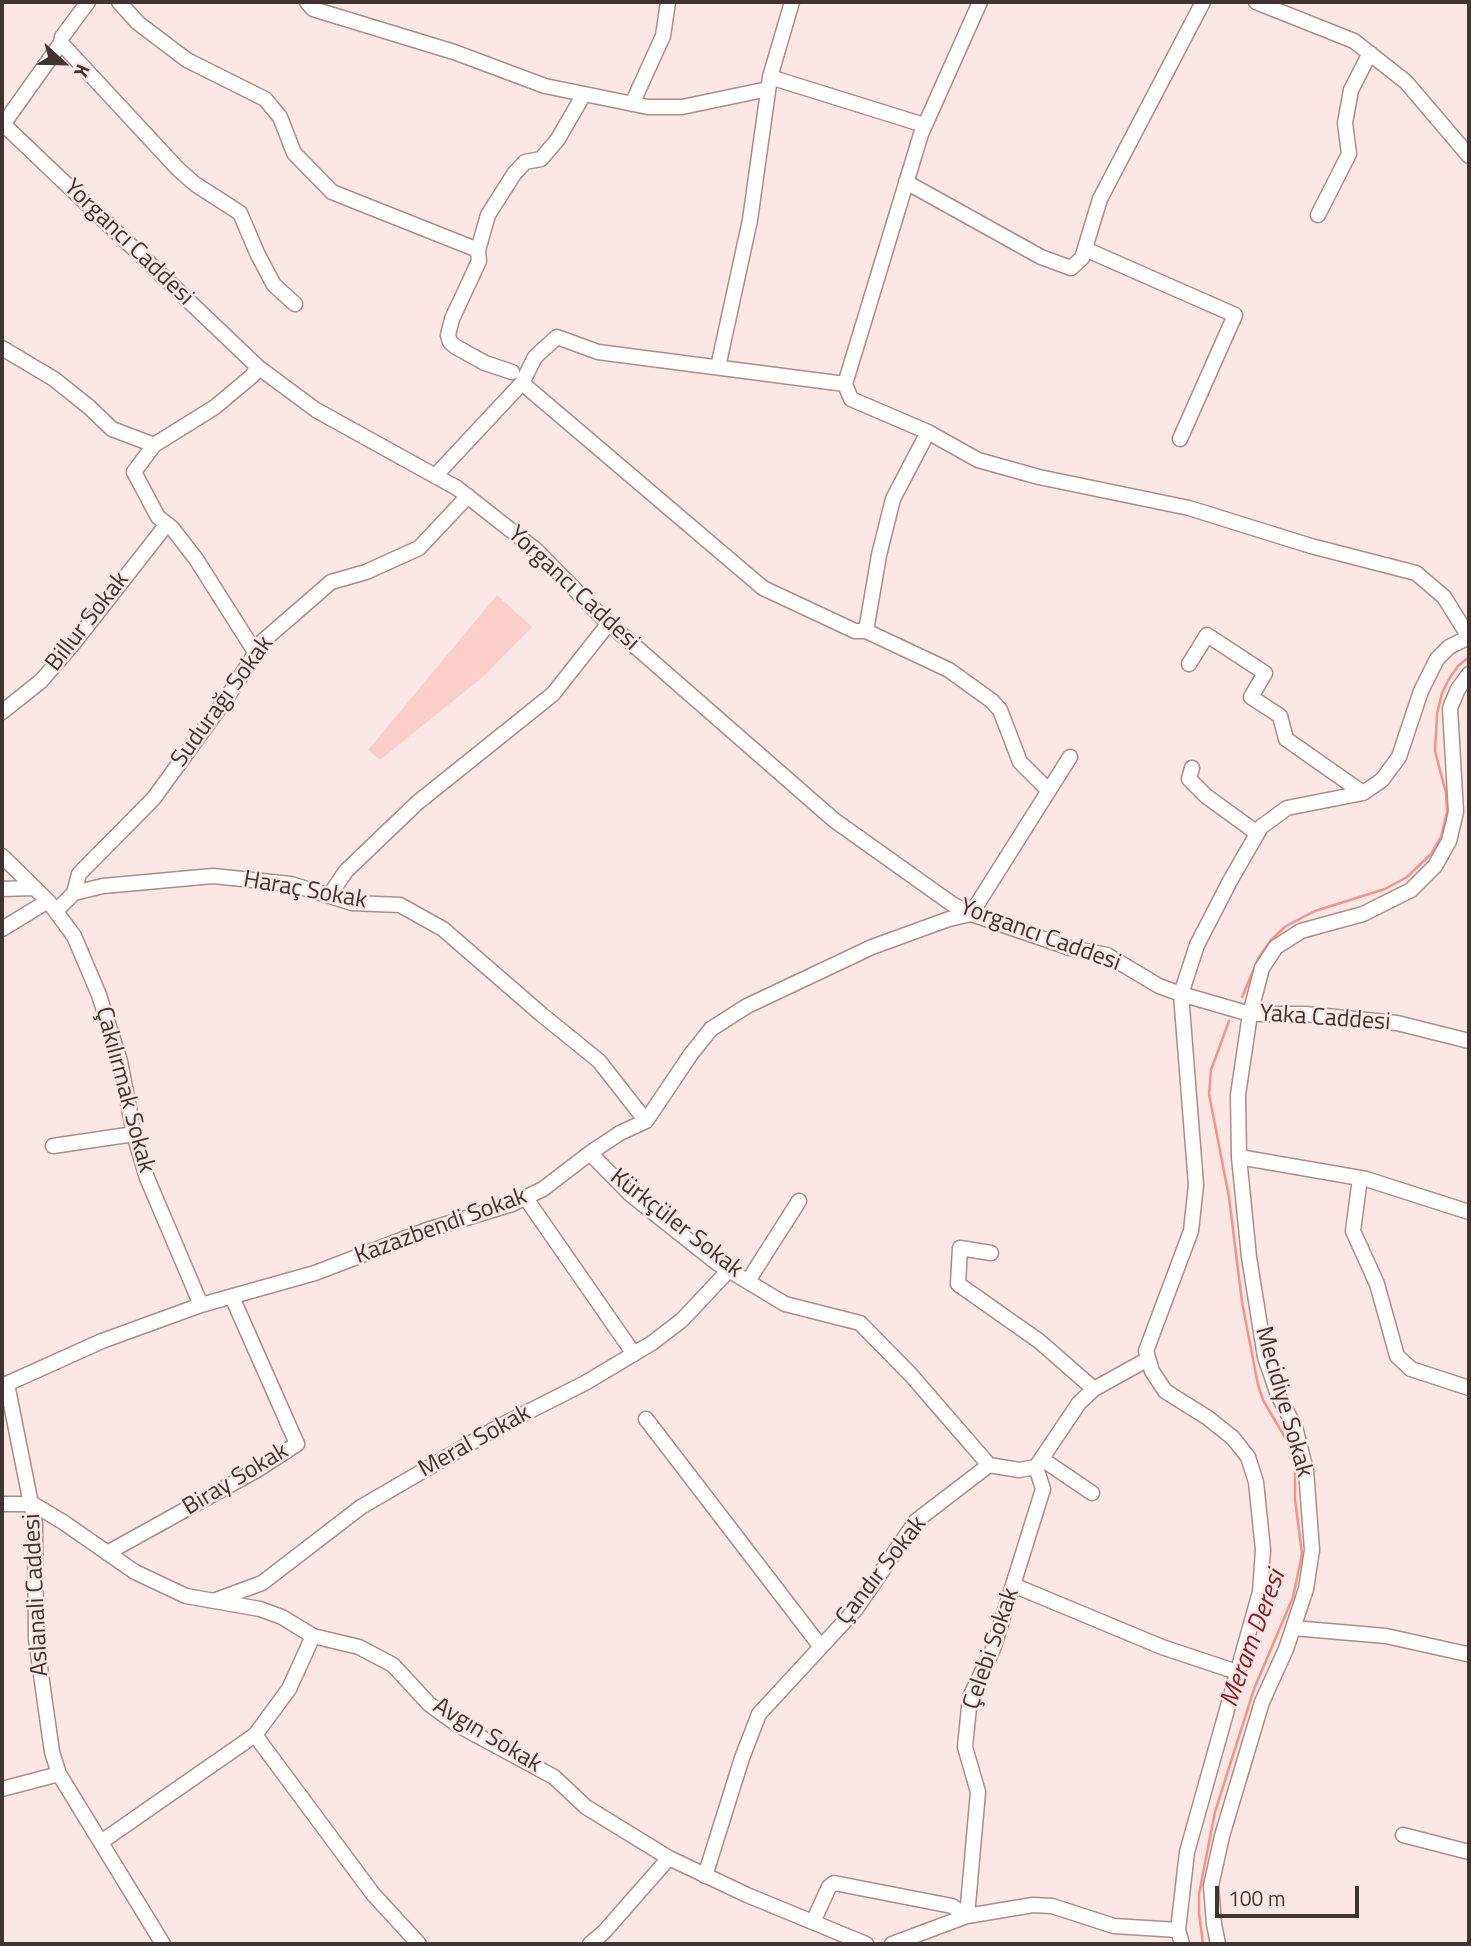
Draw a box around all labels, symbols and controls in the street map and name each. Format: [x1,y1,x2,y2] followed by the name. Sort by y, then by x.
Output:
[28,28,98,98] north arrow
[67,60,98,82] text: K
[57,174,199,312] street label: Yorgancı Caddesi
[501,521,645,657] street label: Yorgancı Caddesi
[40,567,136,677] street label: Billur Sokak
[166,631,280,773] street label: Sudurağı Sokak
[241,866,369,916] street label: Haraç Sokak
[956,894,1124,978] street label: Yorgancı Caddesi
[1259,1000,1391,1038] street label: Yaka Caddesi
[88,1004,160,1176] street label: Çakılırmak Sokak
[604,1163,748,1285] street label: Kürkçüler Sokak
[351,1183,531,1271] street label: Kazazbendi Sokak
[1248,1323,1318,1481] street label: Mecidiye Sokak
[414,1399,536,1485] street label: Meral Sokak
[178,1437,294,1523] street label: Biray Sokak
[831,1511,933,1631] street label: Çandır Sokak
[18,1513,56,1677] street label: Aslanali Caddesi
[1215,1566,1293,1712] water label: Meram Deresi
[958,1585,1026,1713] street label: Çelebi Sokak
[427,1692,547,1780] street label: Avgın Sokak
[1219,1872,1362,1916] scale bar
[1228,1882,1285,1914] text: 100 m

